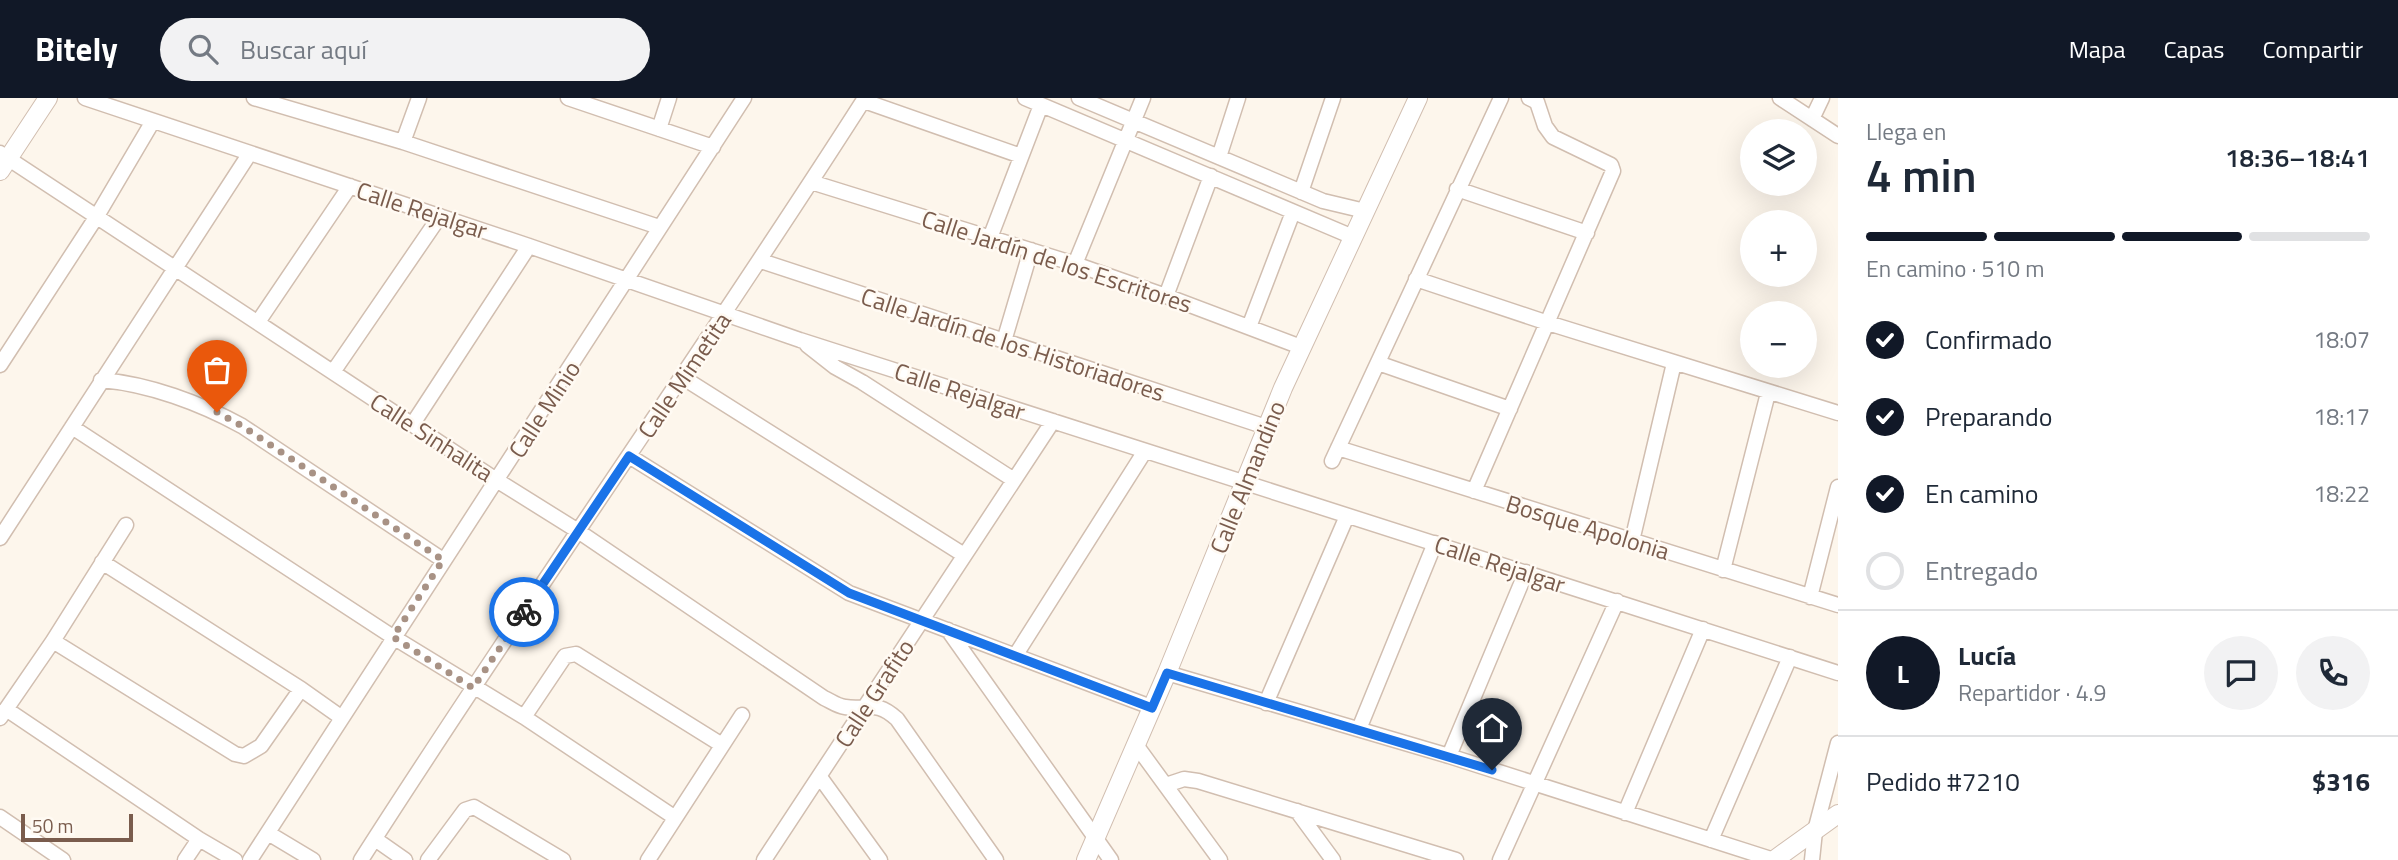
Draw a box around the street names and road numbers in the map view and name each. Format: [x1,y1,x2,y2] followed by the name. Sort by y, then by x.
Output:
[352,172,492,248] street label: Calle Rejalgar
[917,200,1197,322] street label: Calle Jardín de los Escritores
[857,278,1169,410] street label: Calle Jardín de los Historiadores
[628,305,740,445] street label: Calle Mimetita
[499,353,589,465] street label: Calle Minio
[890,353,1030,429] street label: Calle Rejalgar
[363,384,501,490] street label: Calle Sinhalita
[1200,395,1294,559] street label: Calle Almandino
[1502,485,1674,569] street label: Bosque Apolonia
[1430,526,1570,602] street label: Calle Rejalgar
[825,632,923,754] street label: Calle Grafito

